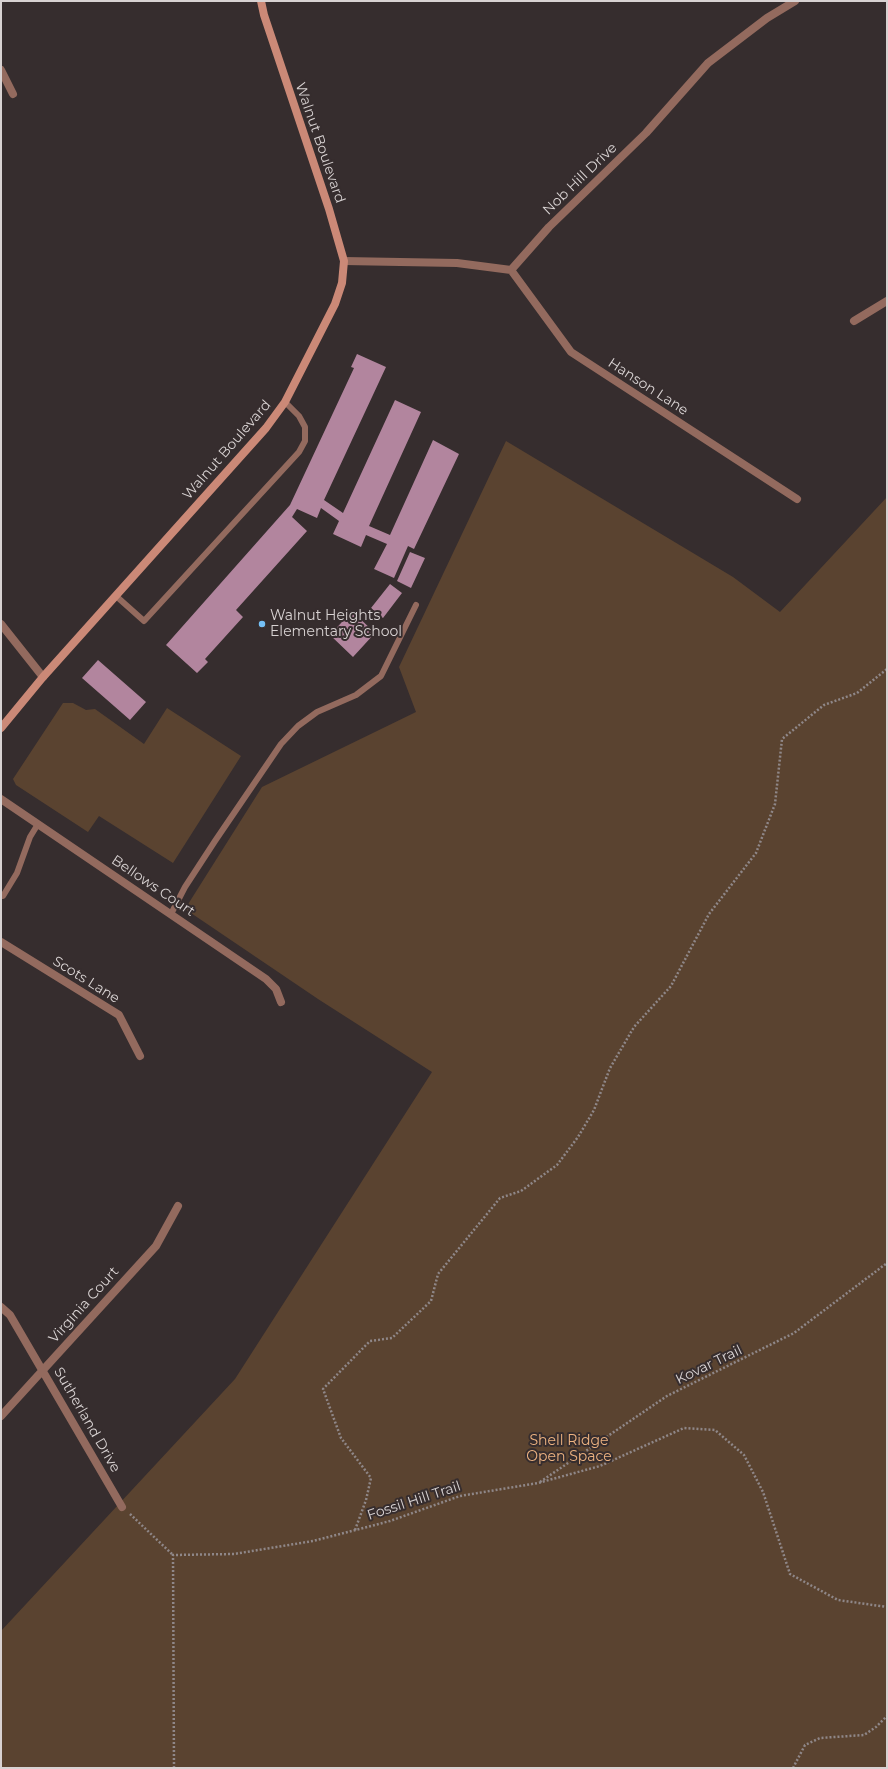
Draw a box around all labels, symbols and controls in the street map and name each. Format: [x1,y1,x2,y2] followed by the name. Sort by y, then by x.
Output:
[291,81,349,205] street label: Walnut Boulevard
[540,139,620,219] street label: Nob Hill Drive
[605,355,691,419] street label: Hanson Lane
[179,397,275,503] street label: Walnut Boulevard
[270,608,402,640] place label: Walnut Heights Elementary School
[257,619,267,629] marker: Walnut Heights Elementary School
[108,852,198,920] street label: Bellows Court
[49,953,123,1007] street label: Scots Lane
[45,1264,123,1346] street label: Virginia Court
[673,1342,745,1388] street label: Kovar Trail
[50,1365,124,1475] street label: Sutherland Drive
[526,1433,612,1466] park label: Shell Ridge Open Space
[365,1478,463,1524] street label: Fossil Hill Trail

